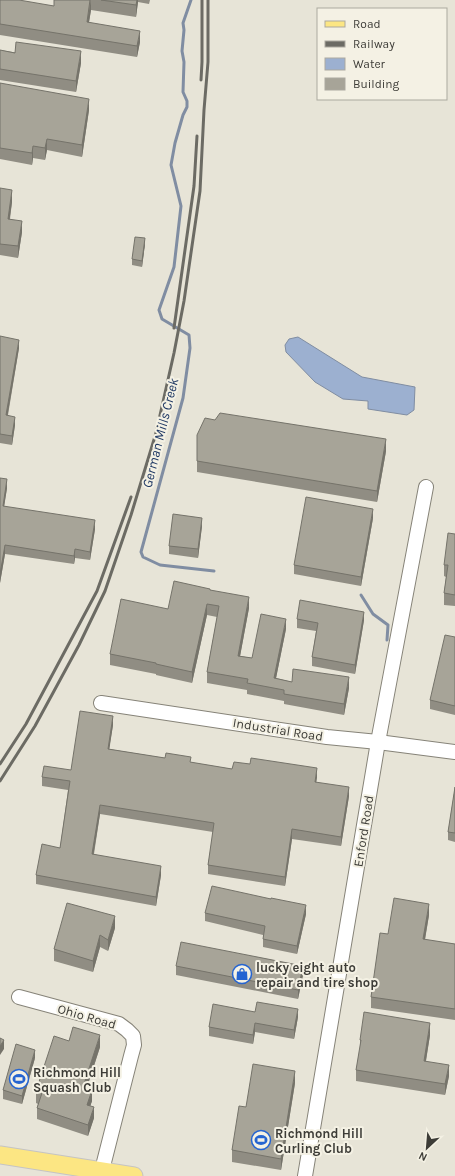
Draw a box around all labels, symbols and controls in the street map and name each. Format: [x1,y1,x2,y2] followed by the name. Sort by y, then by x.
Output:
[317,8,447,100] legend
[353,17,381,31] text: Road
[353,37,395,51] text: Railway
[353,57,386,71] text: Water
[353,77,400,91] text: Building
[139,376,183,490] water label: German Mills Creek
[232,715,324,744] street label: Industrial Road
[350,794,377,868] street label: Enford Road
[256,960,378,990] place label: lucky eight auto repair and tire shop
[231,963,253,985] shop icon: lucky eight auto repair and tire shop
[56,1001,118,1032] street label: Ohio Road
[33,1065,121,1096] place label: Richmond Hill Squash Club
[8,1068,30,1090] sports icon: Richmond Hill Squash Club
[275,1126,363,1156] place label: Richmond Hill Curling Club
[407,1128,447,1168] north arrow
[250,1129,272,1151] sports icon: Richmond Hill Curling Club
[416,1149,429,1164] text: N

